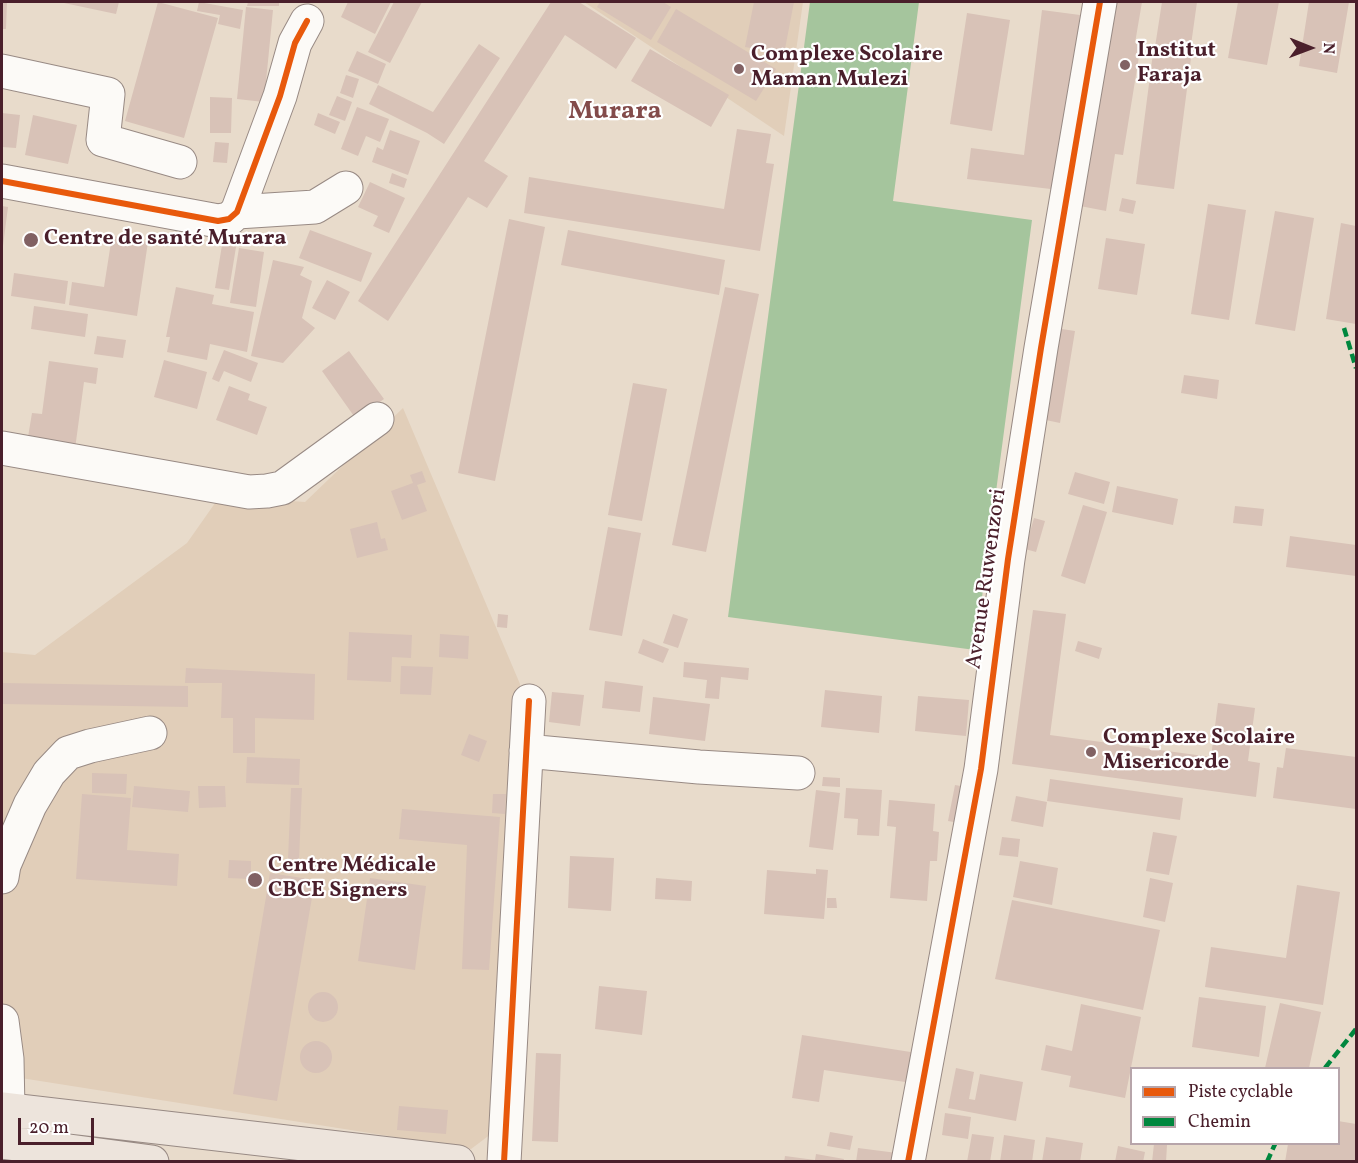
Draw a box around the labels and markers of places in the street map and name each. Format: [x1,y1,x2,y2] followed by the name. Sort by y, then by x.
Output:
[1137,39,1216,90] place label: Institut Faraja
[751,43,943,94] place label: Complexe Scolaire Maman Mulezi
[1118,58,1132,72] marker: Institut Faraja
[732,62,746,76] marker: Complexe Scolaire Maman Mulezi
[44,227,287,253] place label: Centre de santé Murara
[22,231,40,249] marker: Centre de santé Murara
[1103,726,1295,778] place label: Complexe Scolaire Misericorde
[1084,745,1098,759] marker: Complexe Scolaire Misericorde
[268,854,436,906] place label: Centre Médicale CBCE Signers
[246,871,264,889] marker: Centre Médicale CBCE Signers

